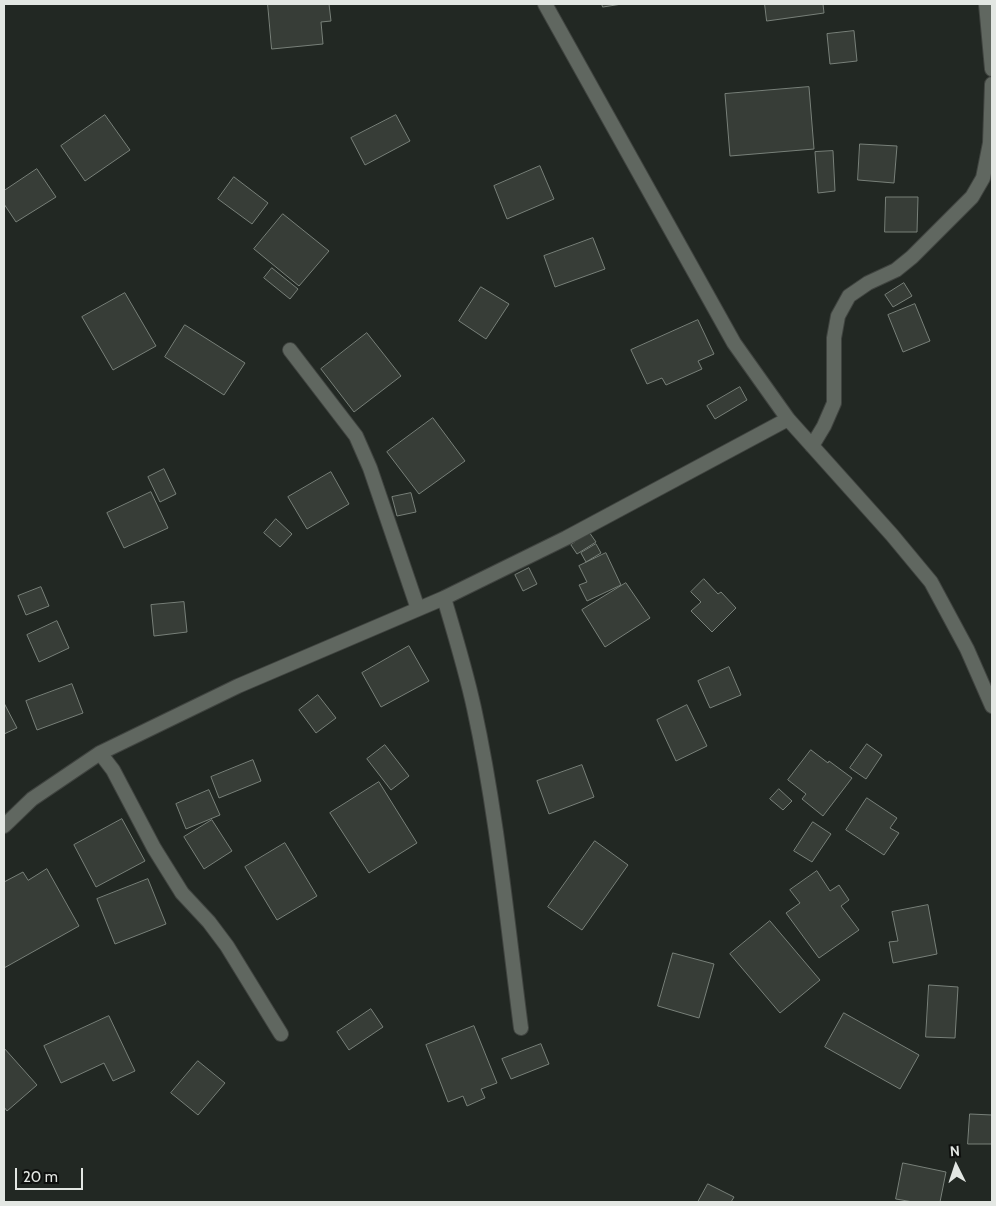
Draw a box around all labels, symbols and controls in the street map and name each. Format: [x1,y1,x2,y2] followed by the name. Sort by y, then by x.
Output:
[931,1141,981,1191] north arrow
[949,1142,961,1160] text: N
[18,1158,85,1190] scale bar
[23,1168,58,1186] text: 20 m

